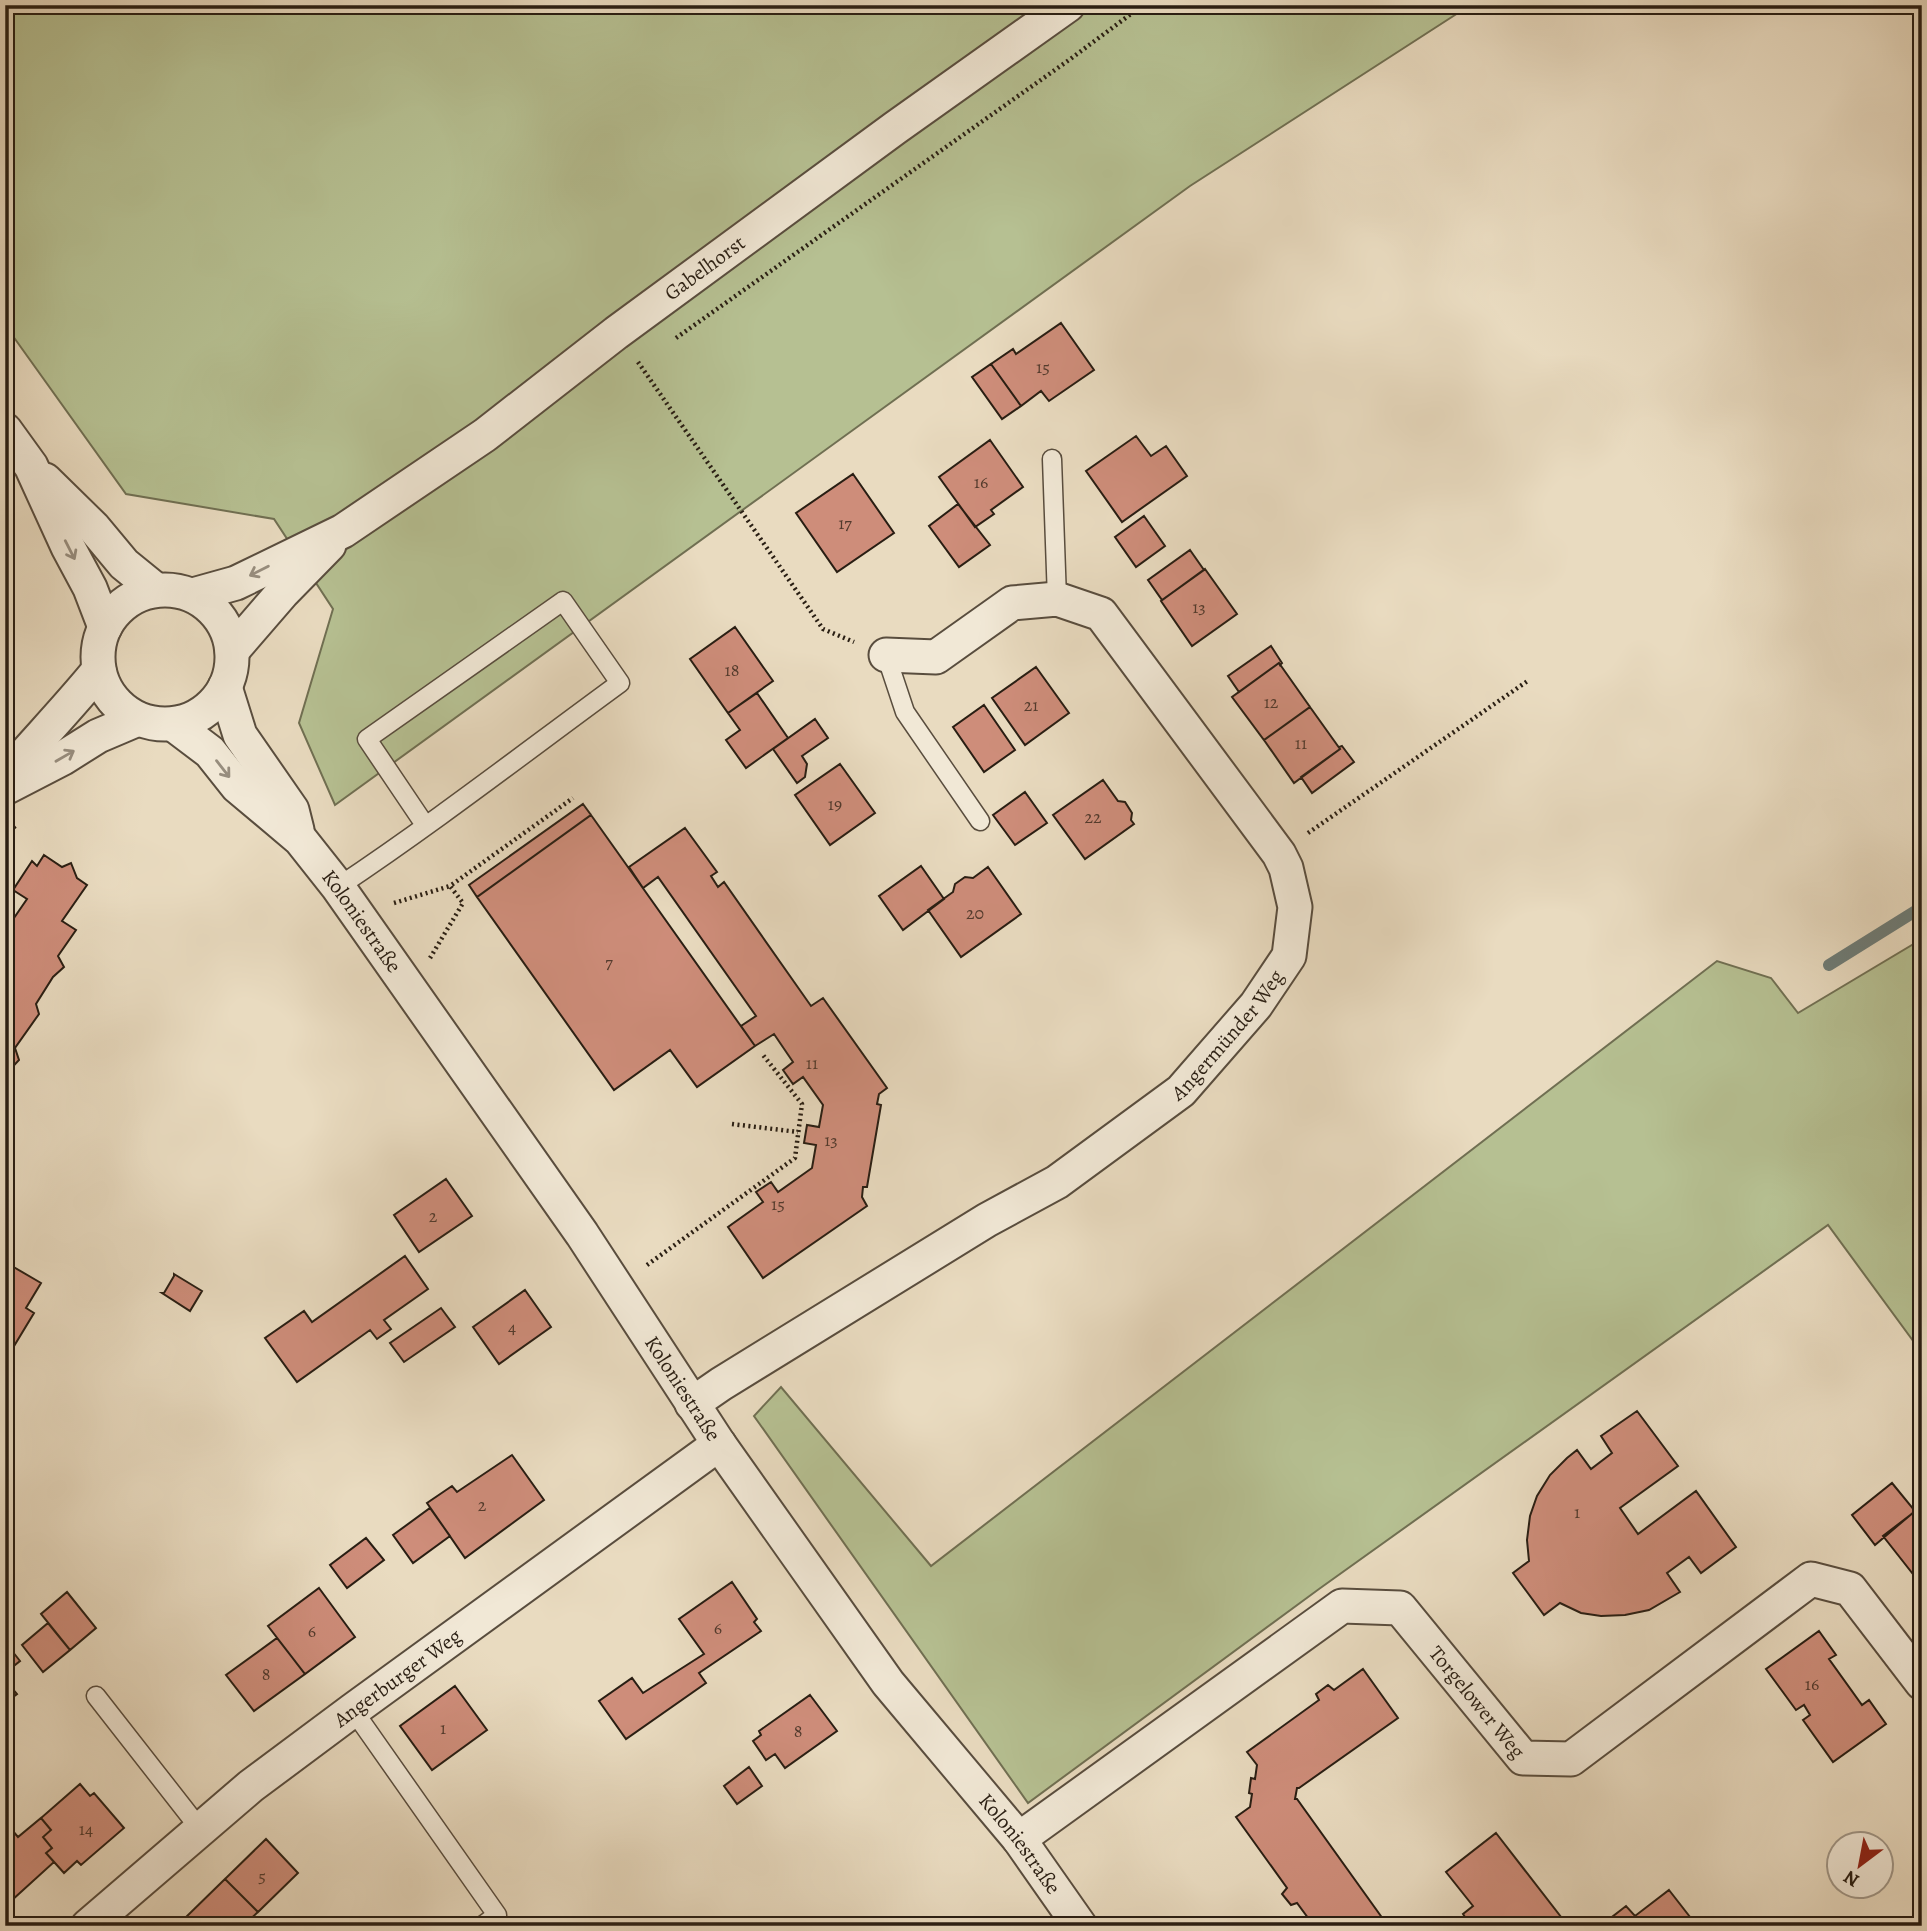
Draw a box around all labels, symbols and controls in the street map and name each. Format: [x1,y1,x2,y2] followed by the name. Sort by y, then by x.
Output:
[658,229,751,307] street label: Gabelhorst
[1036,355,1050,379] house number: 15
[974,470,988,494] house number: 16
[838,511,852,535] house number: 17
[64,539,78,560] one-way arrow
[249,564,270,578] one-way arrow
[1192,595,1206,619] house number: 13
[725,658,739,682] house number: 18
[1264,690,1279,714] house number: 12
[1024,693,1038,717] house number: 21
[1295,731,1307,755] house number: 11
[55,749,75,763] one-way arrow
[216,759,231,778] one-way arrow
[828,792,842,816] house number: 19
[1084,805,1102,829] house number: 22
[316,864,408,978] street label: Koloniestraße
[966,901,984,925] house number: 20
[605,950,613,974] house number: 7
[1165,964,1290,1108] street label: Angermünder Weg
[806,1051,818,1075] house number: 11
[824,1128,838,1152] house number: 13
[771,1192,785,1216] house number: 15
[429,1204,438,1228] house number: 2
[508,1315,516,1339] house number: 4
[638,1330,727,1447] street label: Koloniestraße
[478,1493,487,1517] house number: 2
[1574,1500,1580,1524] house number: 1
[714,1616,722,1640] house number: 6
[308,1619,316,1643] house number: 6
[327,1622,467,1734] street label: Angerburger Weg
[1423,1640,1532,1765] street label: Torgelower Weg
[262,1662,270,1686] house number: 8
[1805,1672,1819,1696] house number: 16
[440,1716,446,1740] house number: 1
[794,1719,802,1743] house number: 8
[972,1787,1067,1900] street label: Koloniestraße
[79,1817,93,1841] house number: 14
[1826,1829,1896,1899] north arrow
[258,1864,266,1888] house number: 5
[1839,1864,1864,1893] text: N

